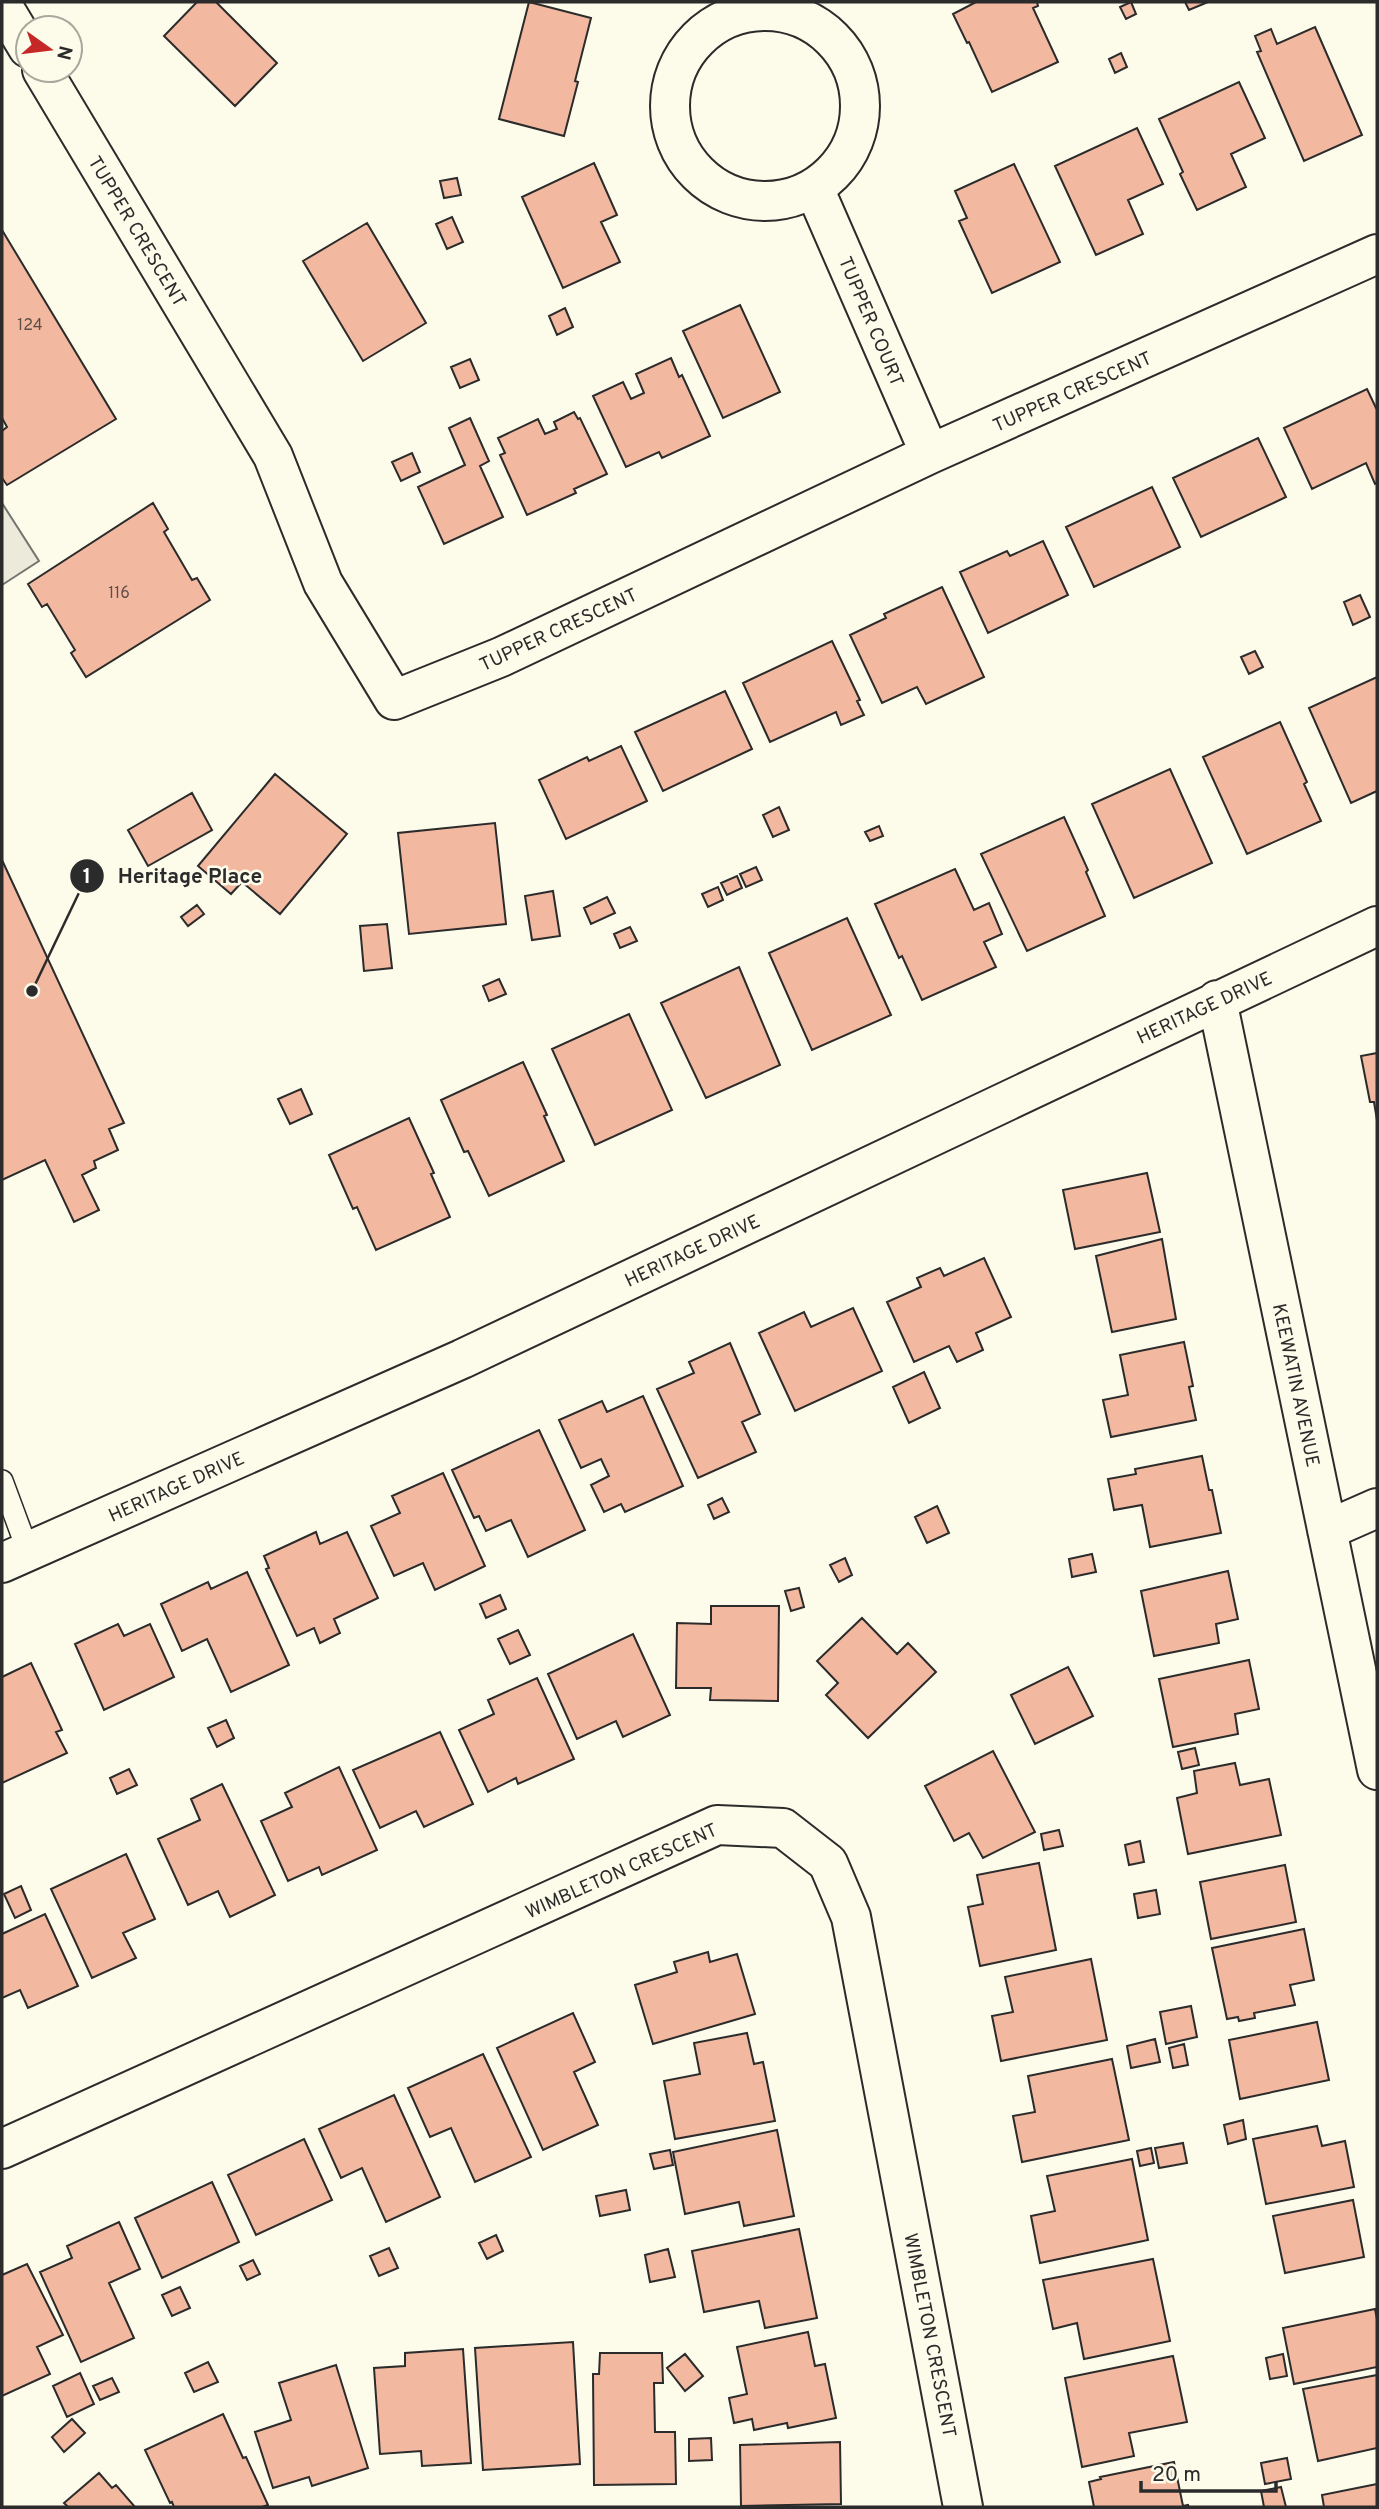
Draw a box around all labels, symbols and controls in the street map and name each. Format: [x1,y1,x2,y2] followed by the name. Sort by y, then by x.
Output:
[14,14,84,84] north arrow
[50,43,77,62] text: N
[82,152,191,312] street label: TUPPER CRESCENT
[832,253,908,390] street label: TUPPER COURT
[17,316,43,336] house number: 124
[990,347,1156,439] street label: TUPPER CRESCENT
[108,584,130,604] house number: 116
[476,584,642,678] street label: TUPPER CRESCENT
[69,855,277,897] callout: Heritage Place
[83,864,91,891] text: 1
[118,864,262,891] text: Heritage Place
[1133,967,1276,1051] street label: HERITAGE DRIVE
[621,1210,764,1294] street label: HERITAGE DRIVE
[1266,1301,1324,1469] street label: KEEWATIN AVENUE
[105,1447,249,1529] street label: HERITAGE DRIVE
[522,1819,722,1925] street label: WIMBLETON CRESCENT
[897,2231,961,2440] street label: WIMBLETON CRESCENT
[1141,2450,1276,2494] scale bar
[1152,2462,1201,2489] text: 20 m

